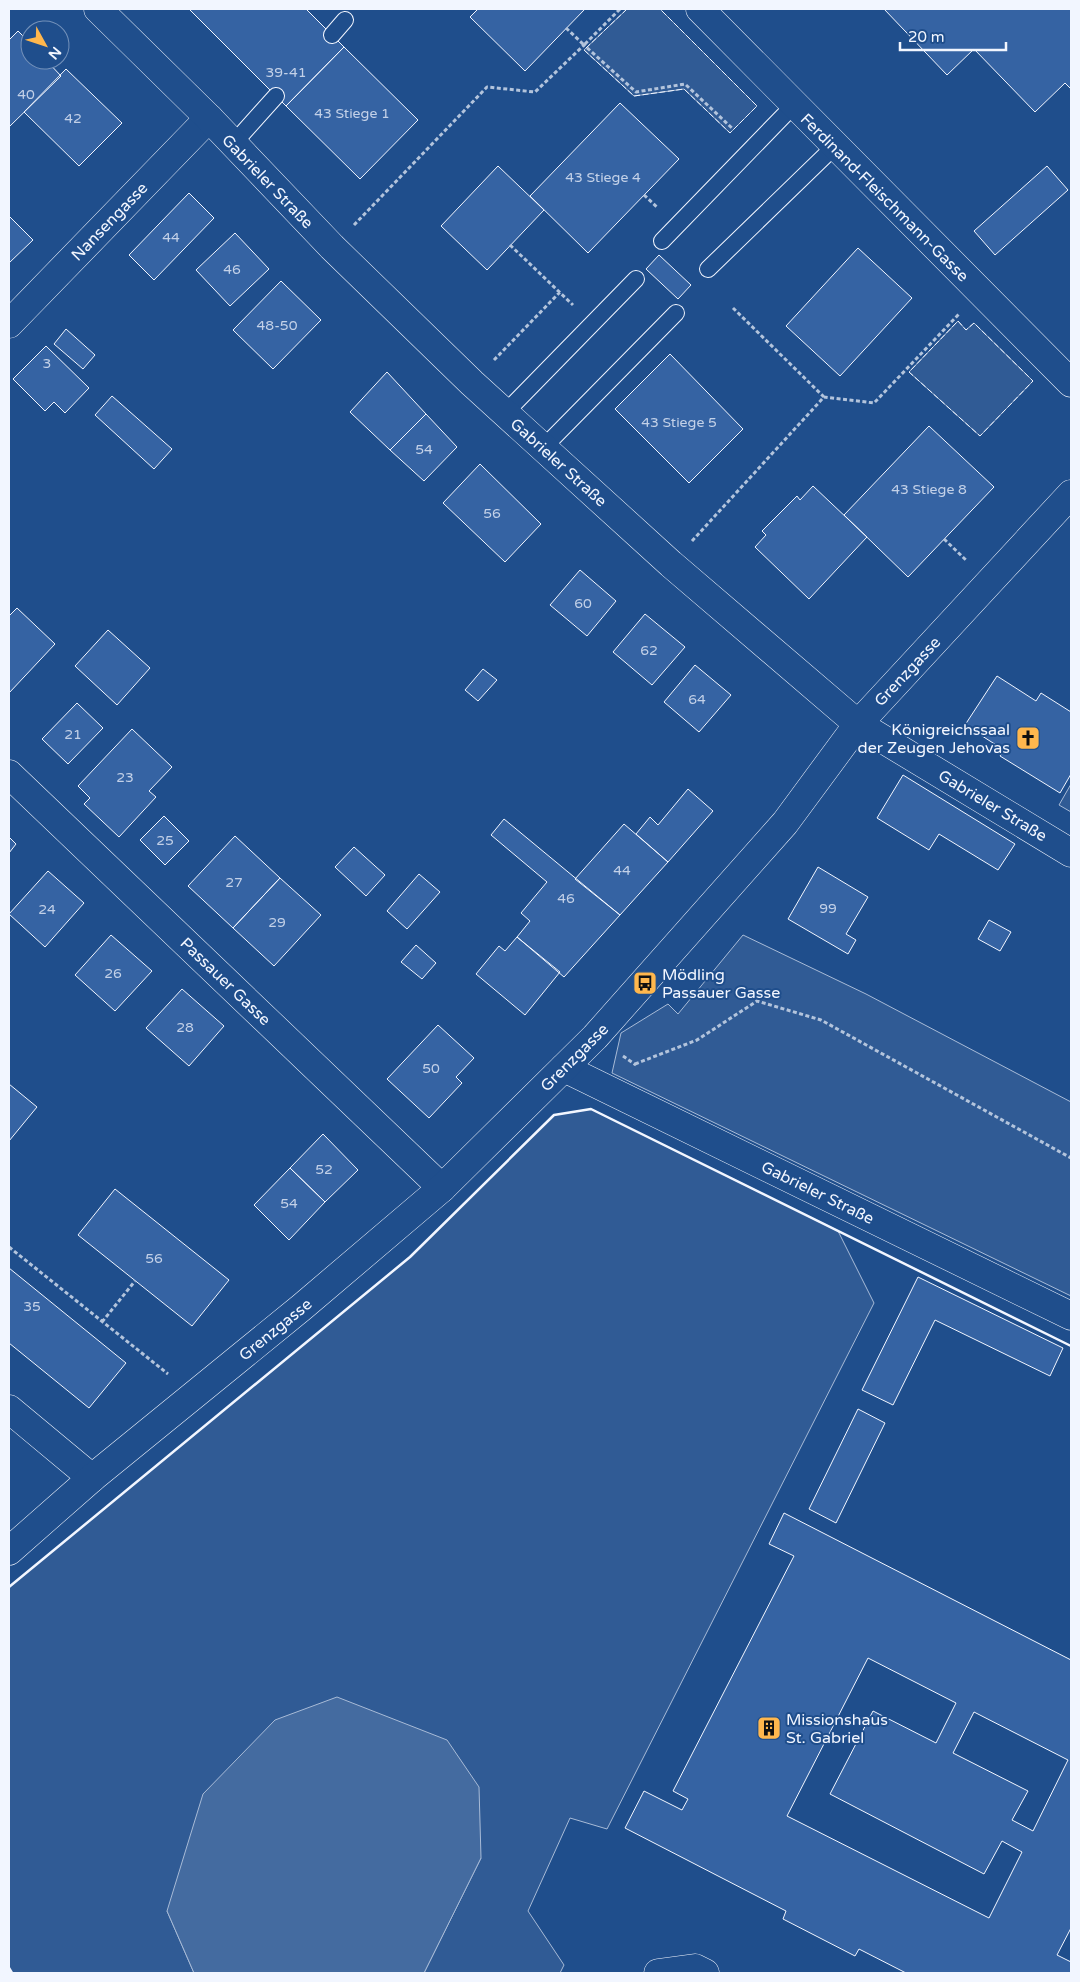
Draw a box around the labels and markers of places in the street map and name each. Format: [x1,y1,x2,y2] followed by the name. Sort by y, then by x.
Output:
[858,720,1010,758] place label: Königreichssaal der Zeugen Jehovas
[1015,725,1041,751] church icon: Königreichssaal der Zeugen Jehovas
[662,965,780,1003] place label: Mödling Passauer Gasse
[632,970,658,996] bus stop icon: Mödling Passauer Gasse
[786,1710,888,1748] place label: Missionshaus St. Gabriel
[756,1715,782,1741] building icon: Missionshaus St. Gabriel

